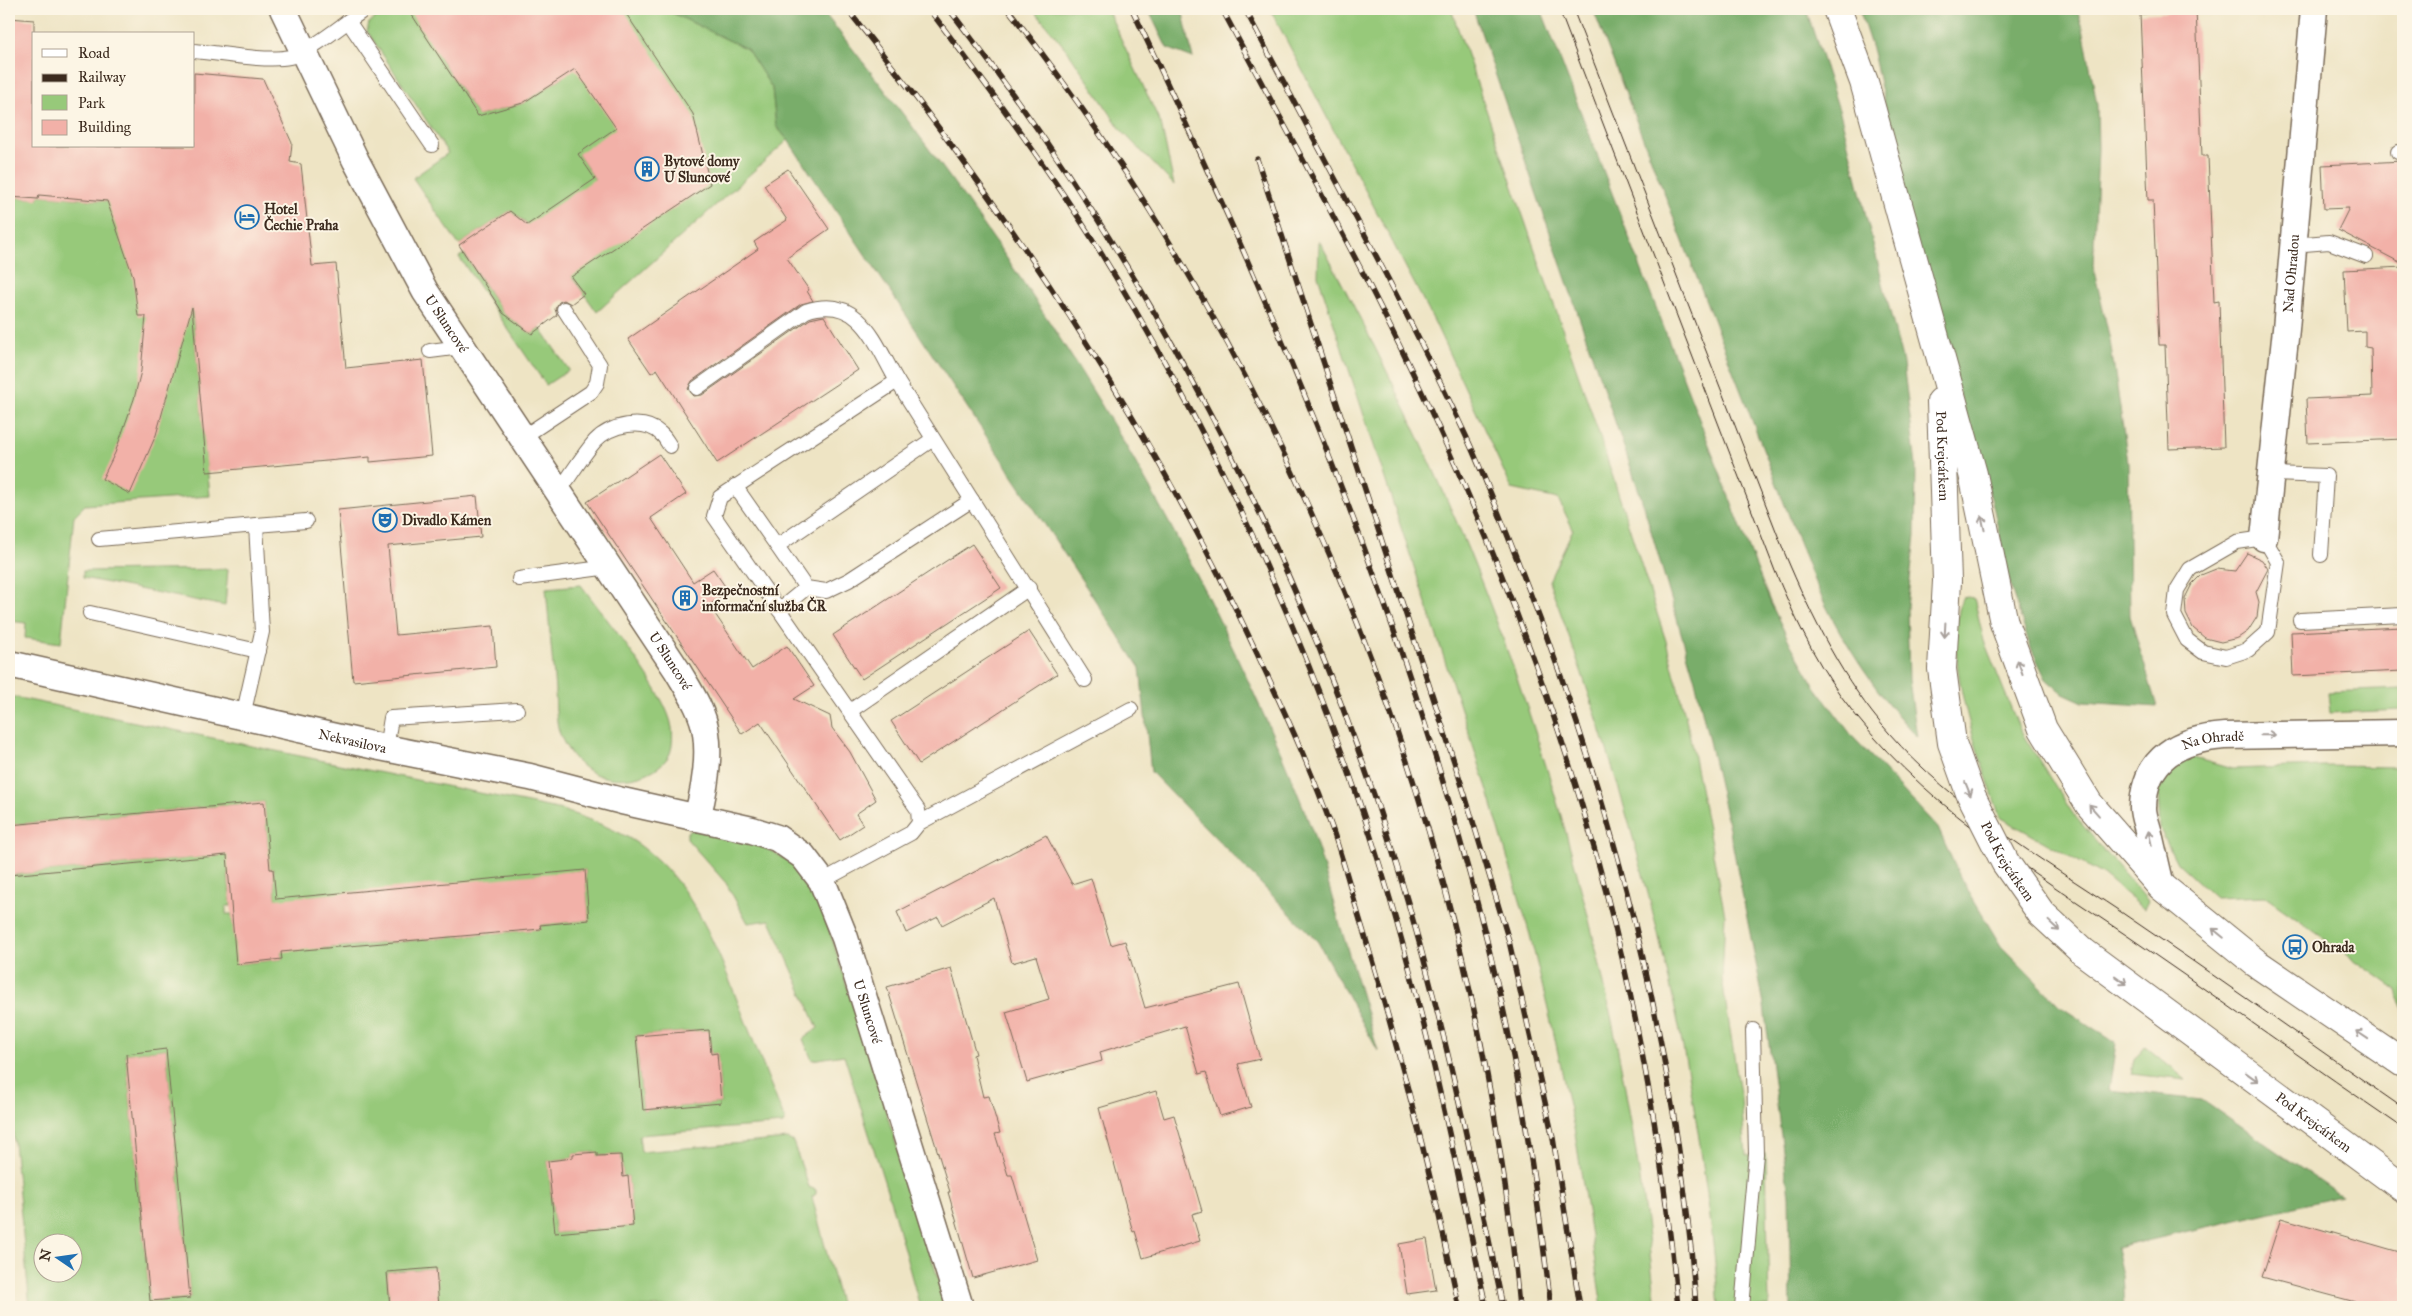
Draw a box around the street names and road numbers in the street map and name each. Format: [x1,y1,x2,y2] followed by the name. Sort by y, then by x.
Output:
[2279,233,2303,313] street label: Nad Ohradou
[421,292,472,356] street label: U Sluncové
[1932,411,1952,502] street label: Pod Krejcárkem
[645,629,695,694] street label: U Sluncové
[317,726,388,757] street label: Nekvasilova
[2179,728,2244,754] street label: Na Ohradě
[1977,819,2038,905] street label: Pod Krejcárkem
[849,977,885,1046] street label: U Sluncové
[2272,1089,2355,1156] street label: Pod Krejcárkem

